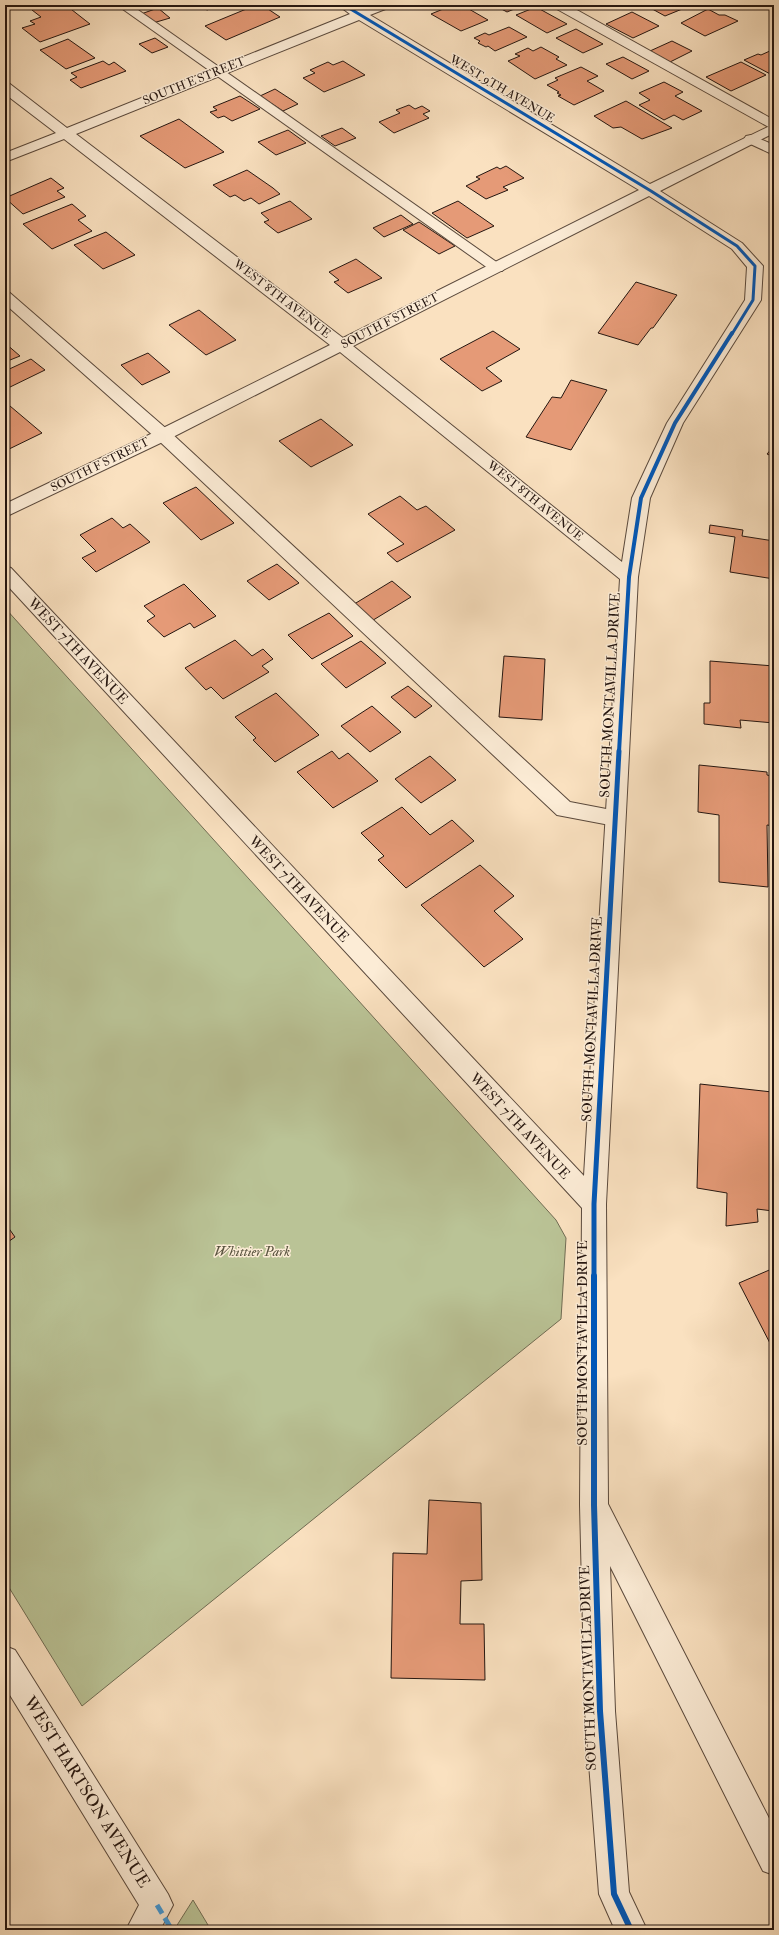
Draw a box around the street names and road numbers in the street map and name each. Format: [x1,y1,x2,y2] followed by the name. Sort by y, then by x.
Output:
[446,51,558,126] street label: WEST 9TH AVENUE
[141,54,248,108] street label: SOUTH E STREET
[230,256,334,342] street label: WEST 8TH AVENUE
[338,290,442,352] street label: SOUTH F STREET
[48,435,152,495] street label: SOUTH F STREET
[483,457,586,545] street label: WEST 8TH AVENUE
[596,592,624,798] street label: SOUTH MONTAVILLA DRIVE
[24,594,132,708] street label: WEST 7TH AVENUE
[245,832,353,946] street label: WEST 7TH AVENUE
[578,916,606,1122] street label: SOUTH MONTAVILLA DRIVE
[466,1069,574,1183] street label: WEST 7TH AVENUE
[574,1240,591,1446] street label: SOUTH MONTAVILLA DRIVE
[576,1565,600,1771] street label: SOUTH MONTAVILLA DRIVE
[19,1692,155,1892] street label: WEST HARTSON AVENUE

